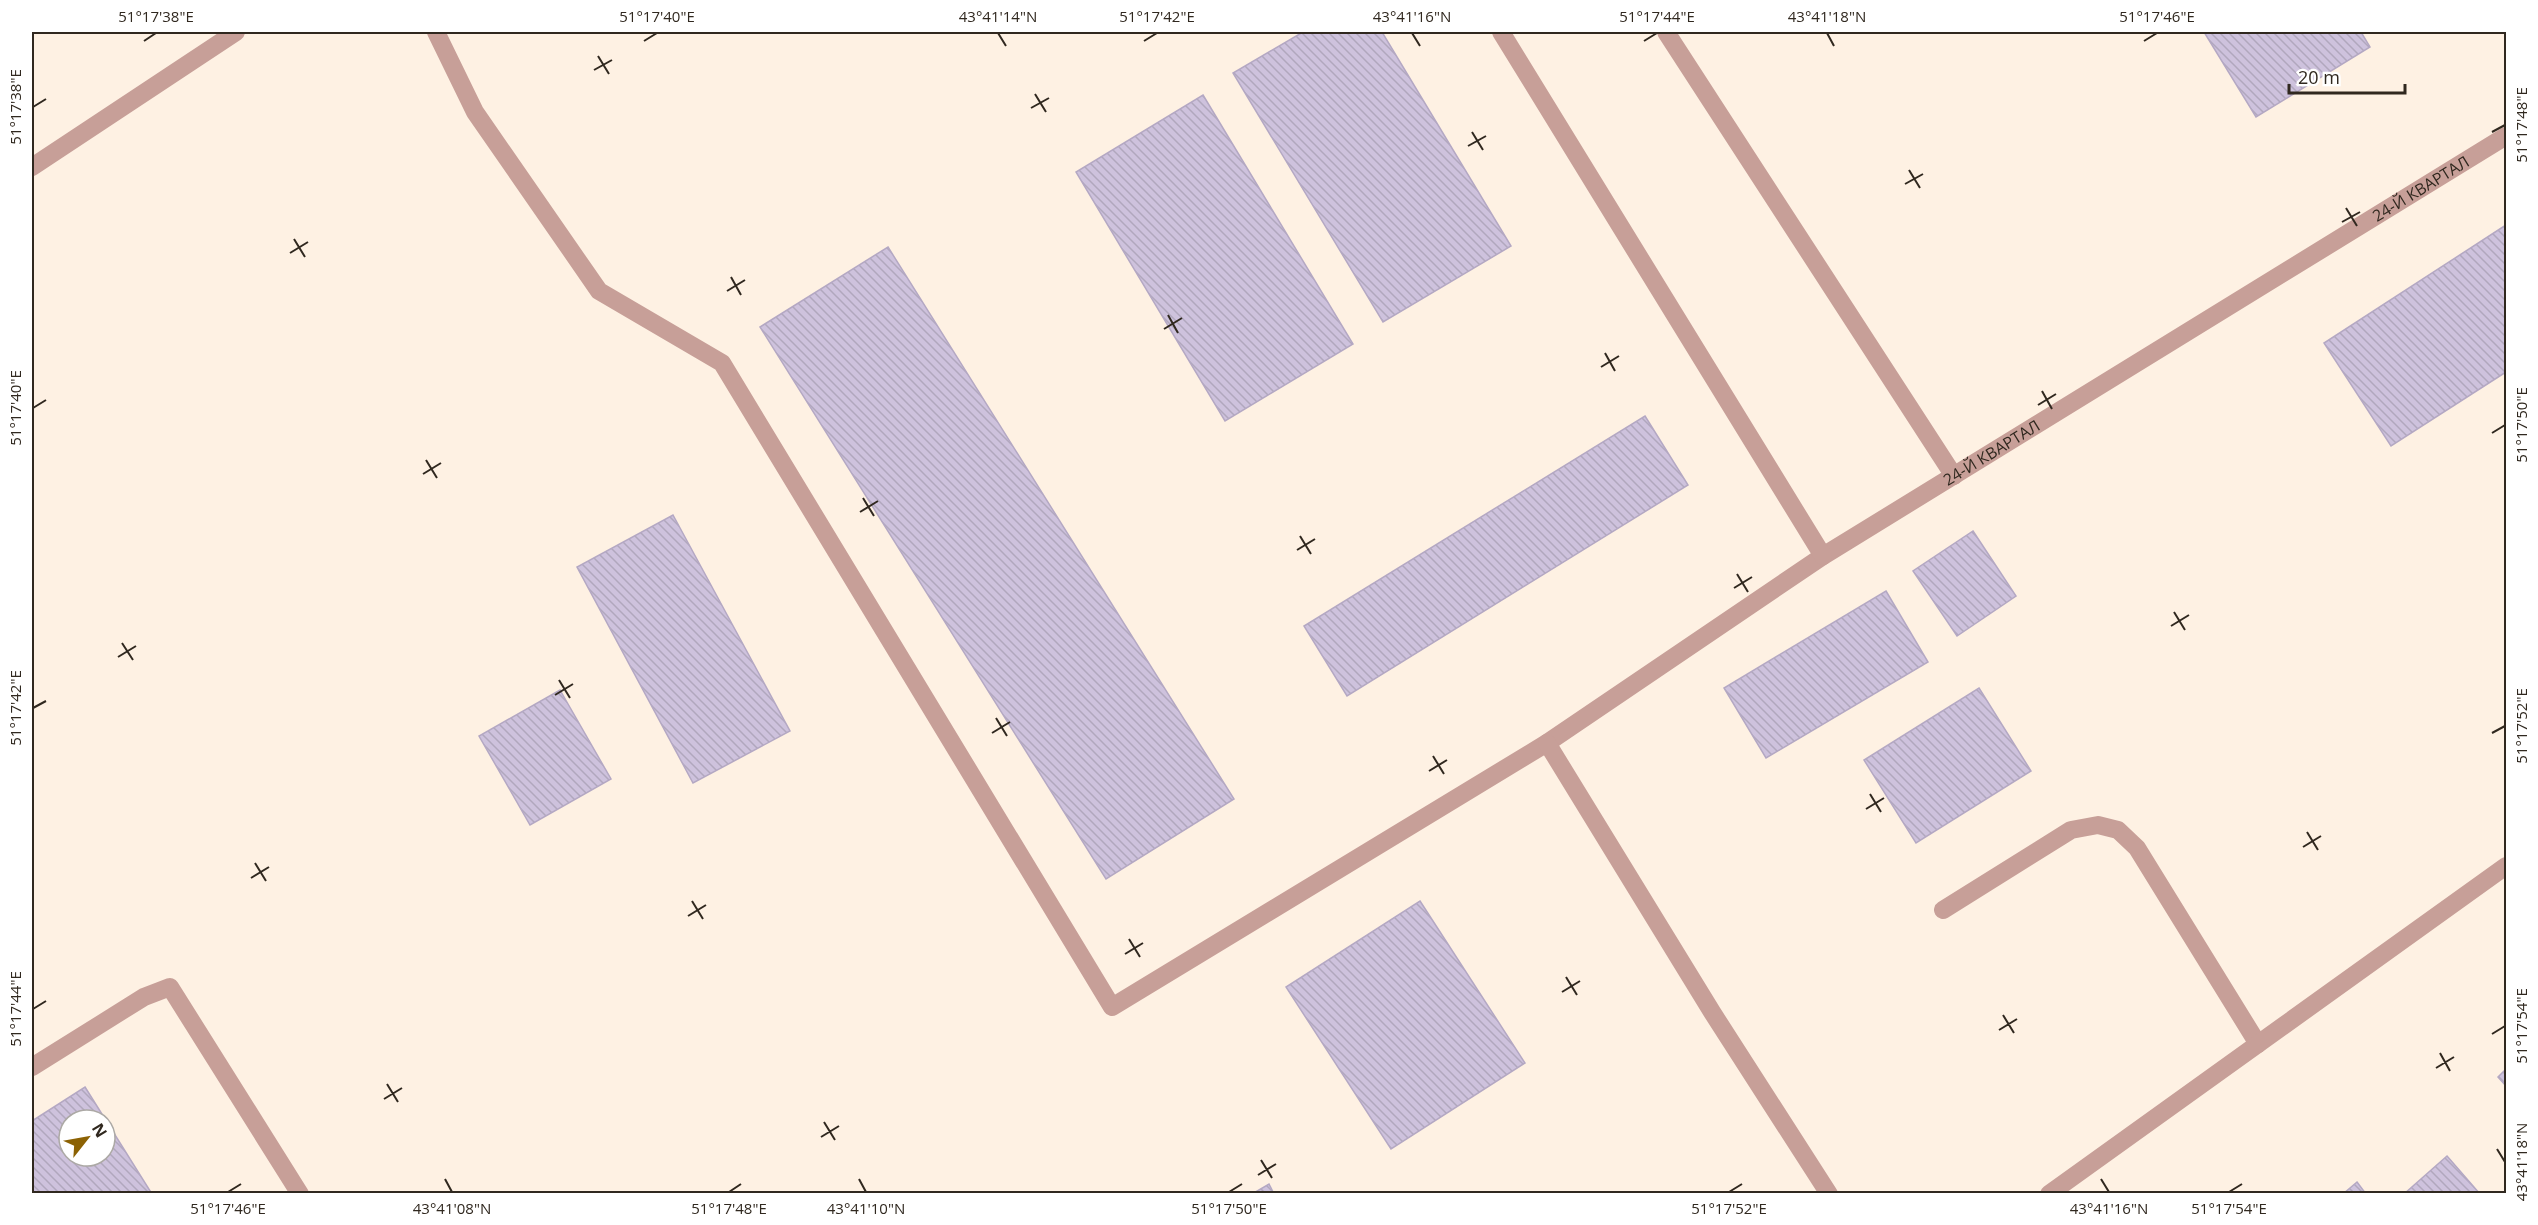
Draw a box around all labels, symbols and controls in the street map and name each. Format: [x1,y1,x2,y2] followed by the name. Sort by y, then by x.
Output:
[118,6,194,26] text: 51°17'38"E
[619,6,695,26] text: 51°17'40"E
[959,6,1037,26] text: 43°41'14"N
[1119,6,1195,26] text: 51°17'42"E
[1373,6,1451,26] text: 43°41'16"N
[1619,6,1695,26] text: 51°17'44"E
[1788,6,1866,26] text: 43°41'18"N
[2119,6,2195,26] text: 51°17'46"E
[2289,57,2404,95] scale bar
[2298,65,2340,89] text: 20 m
[5,69,25,145] text: 51°17'38"E
[2511,87,2531,163] text: 51°17'48"E
[2368,150,2473,227] street label: 24-Й КВАРТАЛ
[5,370,25,446] text: 51°17'40"E
[2511,387,2531,463] text: 51°17'50"E
[1939,414,2044,491] street label: 24-Й КВАРТАЛ
[5,670,25,746] text: 51°17'42"E
[2511,688,2531,764] text: 51°17'52"E
[5,971,25,1047] text: 51°17'44"E
[2511,988,2531,1064] text: 51°17'54"E
[57,1108,117,1168] north arrow
[87,1119,113,1142] text: N
[2511,1123,2531,1201] text: 43°41'18"N
[190,1198,266,1218] text: 51°17'46"E
[413,1198,491,1218] text: 43°41'08"N
[691,1198,767,1218] text: 51°17'48"E
[827,1198,905,1218] text: 43°41'10"N
[1191,1198,1267,1218] text: 51°17'50"E
[1691,1198,1767,1218] text: 51°17'52"E
[2070,1198,2148,1218] text: 43°41'16"N
[2191,1198,2267,1218] text: 51°17'54"E

